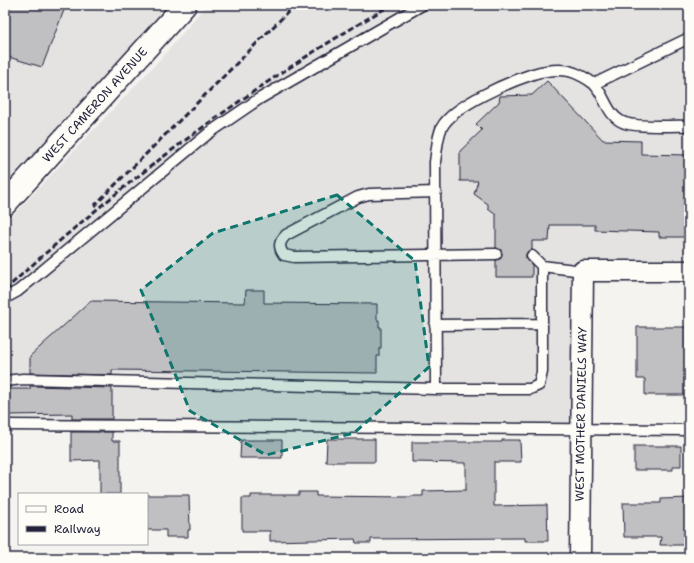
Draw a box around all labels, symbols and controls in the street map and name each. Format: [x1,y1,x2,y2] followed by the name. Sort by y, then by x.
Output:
[39,44,151,166] street label: WEST CAMERON AVENUE
[571,326,591,502] street label: WEST MOTHER DANIELS WAY
[18,493,148,545] legend
[54,501,85,517] text: Road
[54,521,101,537] text: Railway

